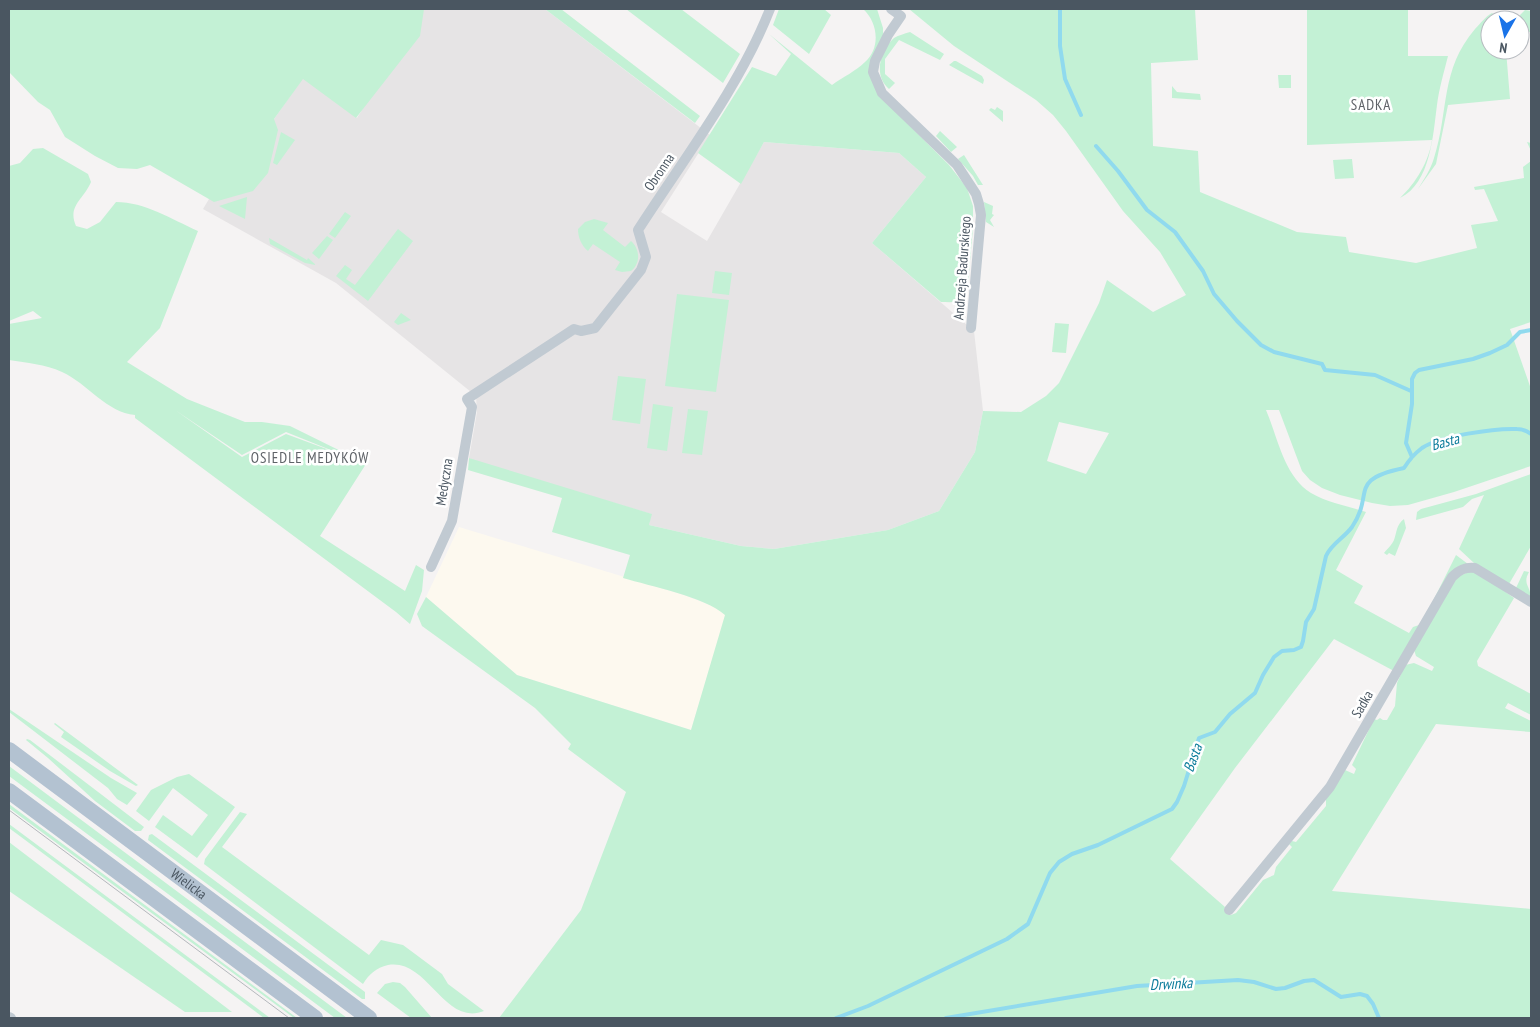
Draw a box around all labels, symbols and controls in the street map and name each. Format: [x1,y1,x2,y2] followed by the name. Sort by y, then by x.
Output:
[1480,10,1530,60] north arrow
[1498,38,1508,57] text: N
[1351,95,1391,114] district label: SADKA
[640,150,678,194] street label: Obronna
[949,215,975,321] street label: Andrzeja Badurskiego
[1429,428,1462,454] water label: Basta
[251,448,369,467] district label: OSIEDLE MEDYKÓW
[431,457,457,507] street label: Medyczna
[1347,687,1377,721] street label: Sadka
[1179,740,1207,774] water label: Basta
[167,864,210,903] street label: Wielicka
[1149,973,1194,994] water label: Drwinka

